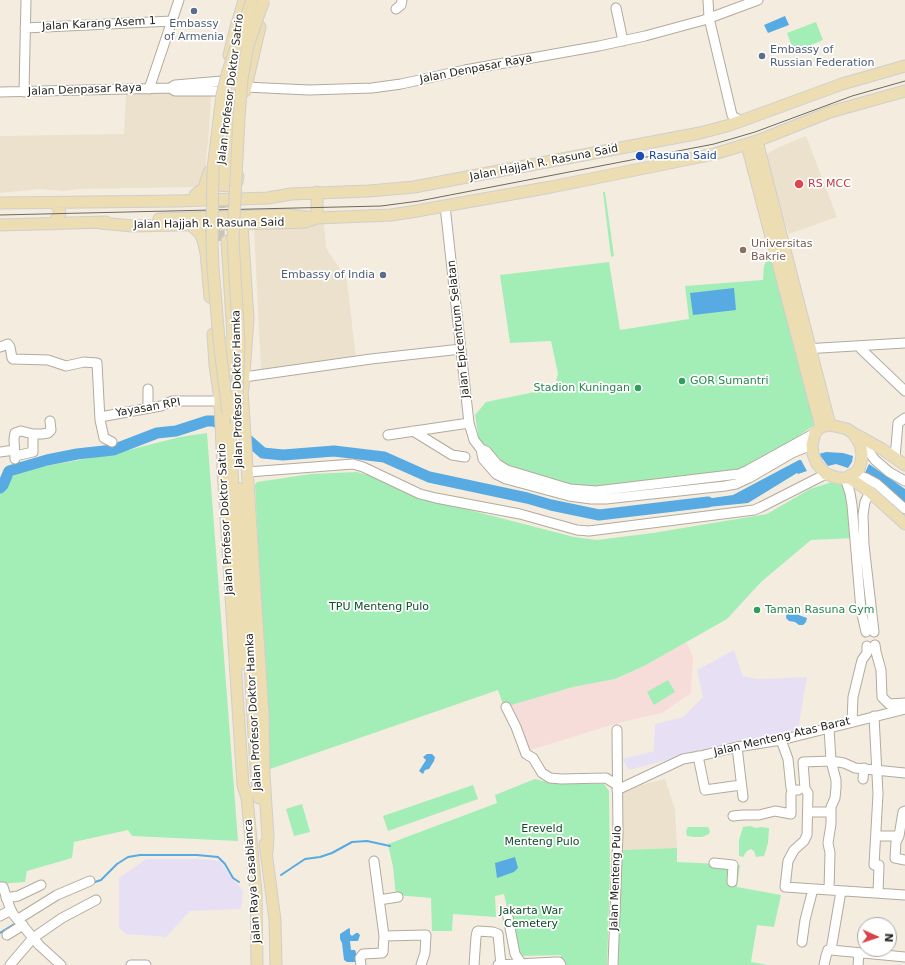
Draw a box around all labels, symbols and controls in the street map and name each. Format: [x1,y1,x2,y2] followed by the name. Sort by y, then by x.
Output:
[189,6,199,16] marker: Embassy of Armenia
[215,13,247,165] street label: Jalan Profesor Doktor Satrio
[42,14,156,34] street label: Jalan Karang Asem 1
[164,17,224,43] place label: Embassy of Armenia
[770,43,874,69] place label: Embassy of Russian Federation
[757,51,767,61] marker: Embassy of Russian Federation
[419,52,533,86] street label: Jalan Denpasar Raya
[28,81,142,99] street label: Jalan Denpasar Raya
[469,142,619,184] street label: Jalan Hajjah R. Rasuna Said
[649,149,717,163] place label: Rasuna Said
[634,150,646,162] marker: Rasuna Said
[808,177,851,191] place label: RS MCC
[793,178,805,190] marker: RS MCC
[134,216,284,232] street label: Jalan Hajjah R. Rasuna Said
[751,237,812,263] place label: Universitas Bakrie
[738,245,748,255] marker: Universitas Bakrie
[445,259,473,399] street label: Jalan Epicentrum Selatan
[281,268,375,282] place label: Embassy of India
[378,270,388,280] marker: Embassy of India
[230,310,246,468] street label: Jalan Profesor Doktor Hamka
[690,374,769,388] place label: GOR Sumantri
[677,376,687,386] marker: GOR Sumantri
[533,381,630,395] place label: Stadion Kuningan
[633,383,643,393] marker: Stadion Kuningan
[115,396,181,420] street label: Yayasan RPI
[215,443,237,595] street label: Jalan Profesor Doktor Satrio
[329,600,429,614] park label: TPU Menteng Pulo
[765,603,874,617] place label: Taman Rasuna Gym
[752,605,762,615] marker: Taman Rasuna Gym
[243,633,265,791] street label: Jalan Profesor Doktor Hamka
[713,715,851,759] street label: Jalan Menteng Atas Barat
[242,818,264,944] street label: Jalan Raya Casablanca
[505,822,579,848] park label: Ereveld Menteng Pulo
[608,825,624,931] street label: Jalan Menteng Pulo
[499,904,563,930] park label: Jakarta War Cemetery
[857,917,897,957] north arrow
[882,933,895,943] text: N

